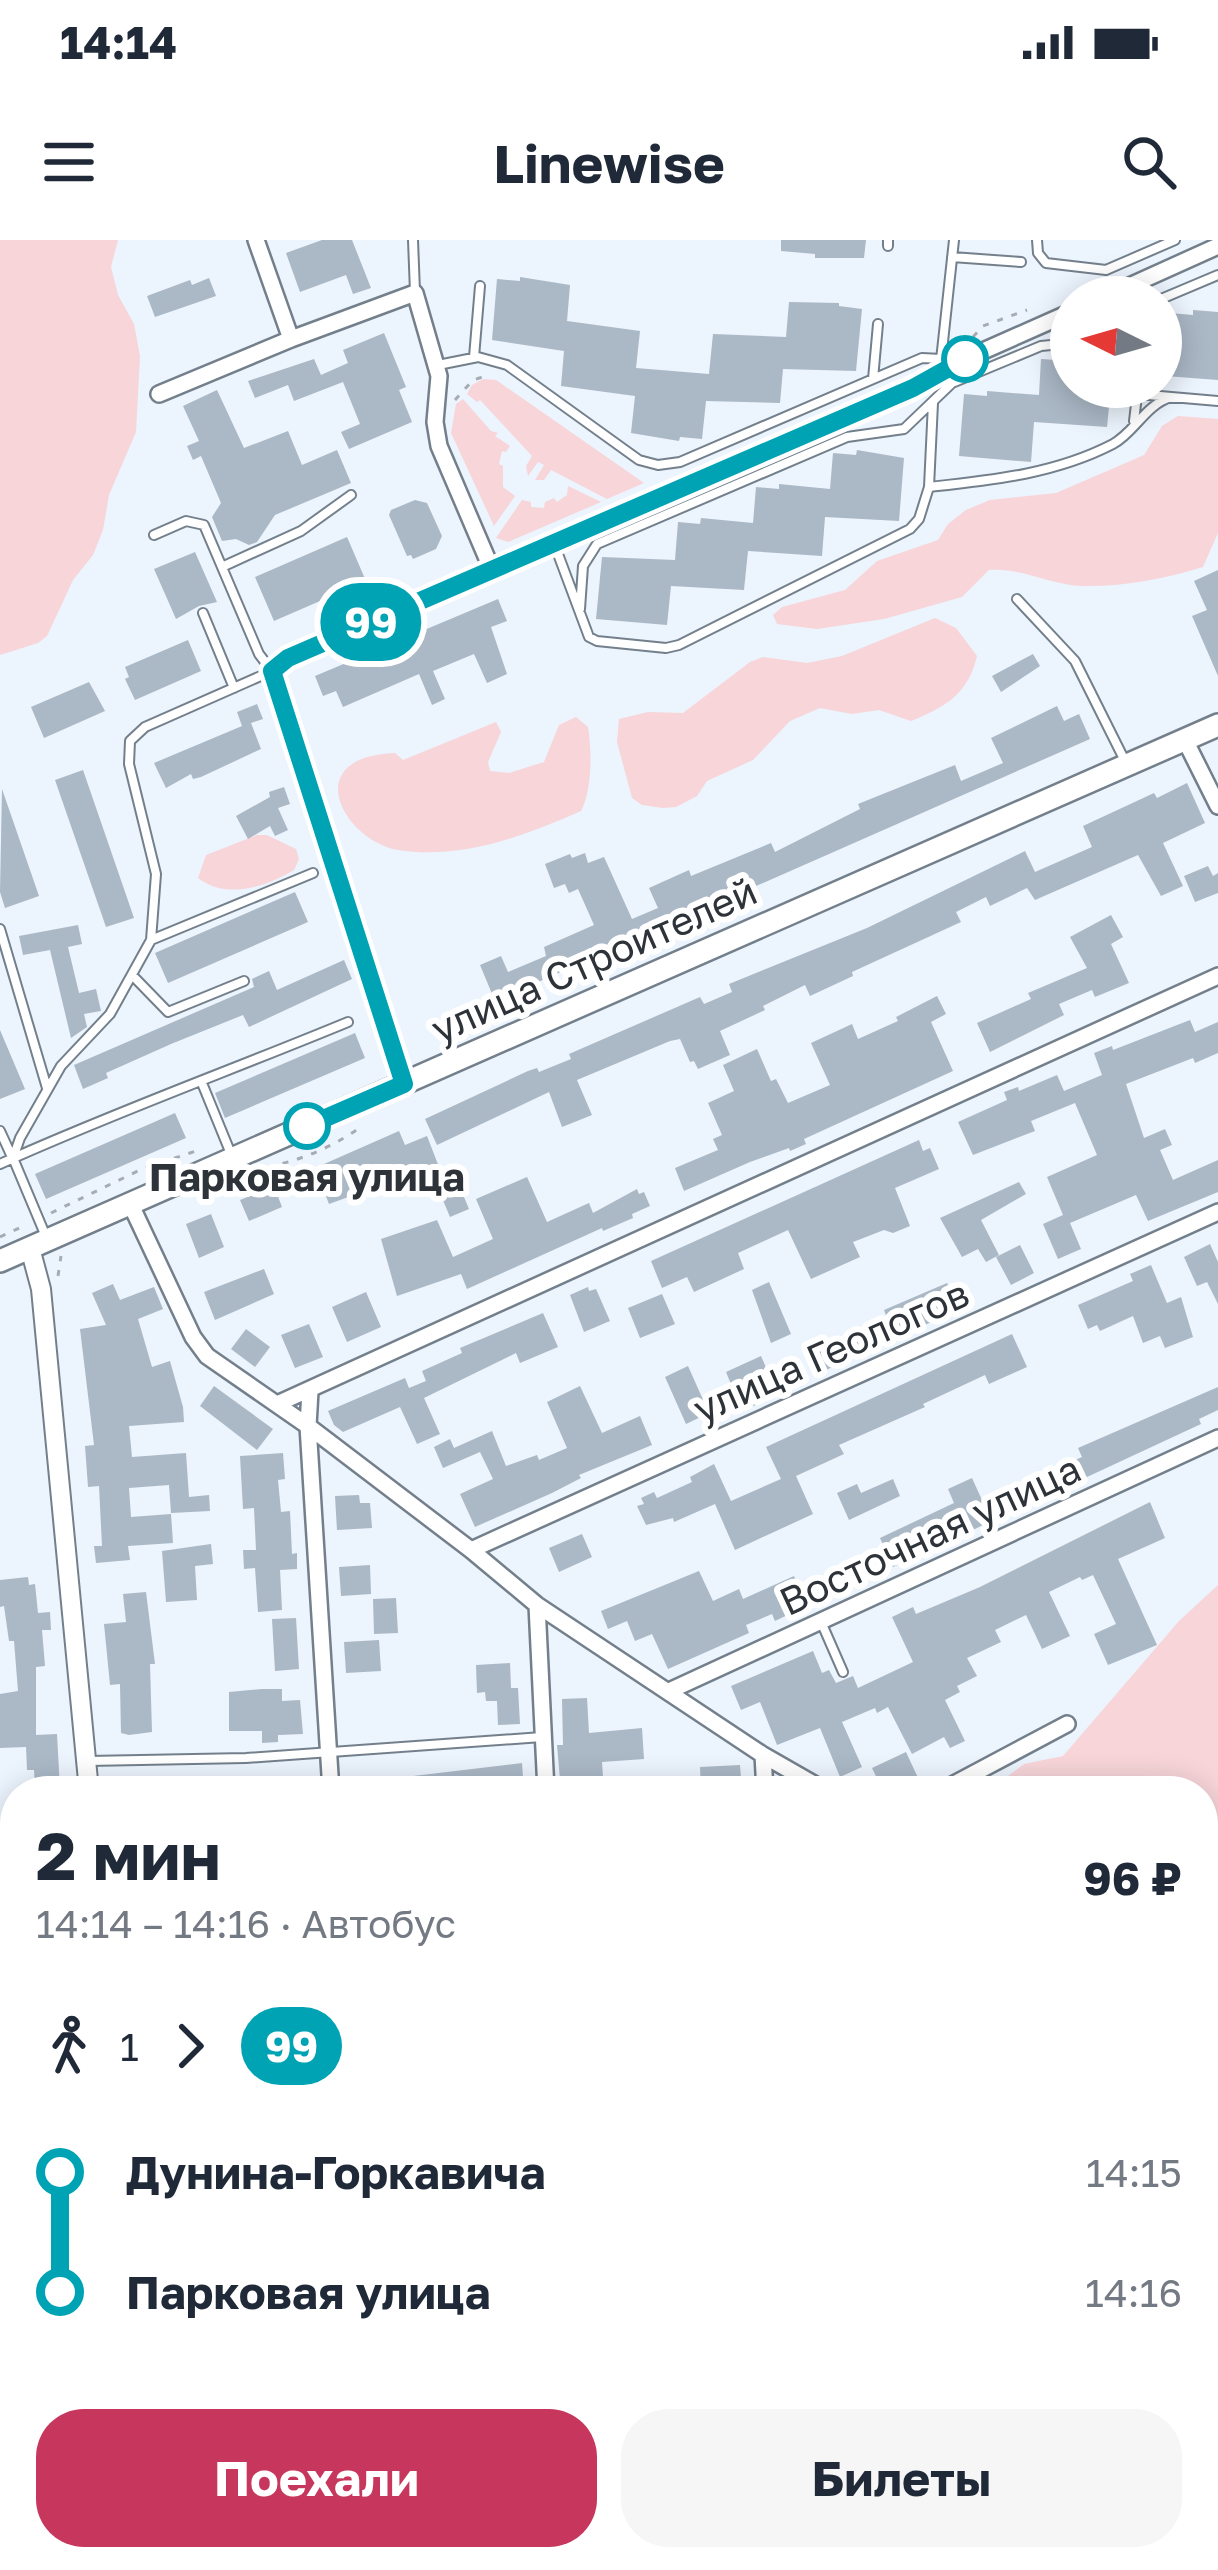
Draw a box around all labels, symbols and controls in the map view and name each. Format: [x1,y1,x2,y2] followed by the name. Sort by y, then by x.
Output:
[60,15,177,69] text: 14:14
[36,129,102,195] icon: menu
[1116,129,1182,195] icon: search
[493,130,725,195] text: Linewise
[1050,276,1182,408] north arrow
[1050,276,1182,408] map controls
[943,337,987,381] unlabelled marker
[317,583,425,661] line badge: 99
[344,597,398,647] text: 99
[424,867,764,1052] street label: улица Строителей
[285,1104,329,1148] marker: Парковая улица
[149,1153,465,1200] place label: Парковая улица
[686,1269,976,1432] street label: улица Геологов
[772,1444,1088,1625] street label: Восточная улица
[36,1815,221,1895] text: 2 мин
[1083,1851,1182,1905] text: 96 ₽
[36,1900,456,1947] text: 14:14 – 14:16 · Автобус
[36,2013,102,2079] icon: walk
[157,2013,223,2079] icon: forward
[265,2021,318,2071] text: 99
[120,2023,139,2070] text: 1
[126,2145,545,2199] text: Дунина-Горкавича
[1086,2149,1182,2196] text: 14:15
[126,2265,491,2319] text: Парковая улица
[1085,2269,1182,2316] text: 14:16
[36,2409,597,2547] button: Поехали
[621,2409,1182,2547] button: Билеты

